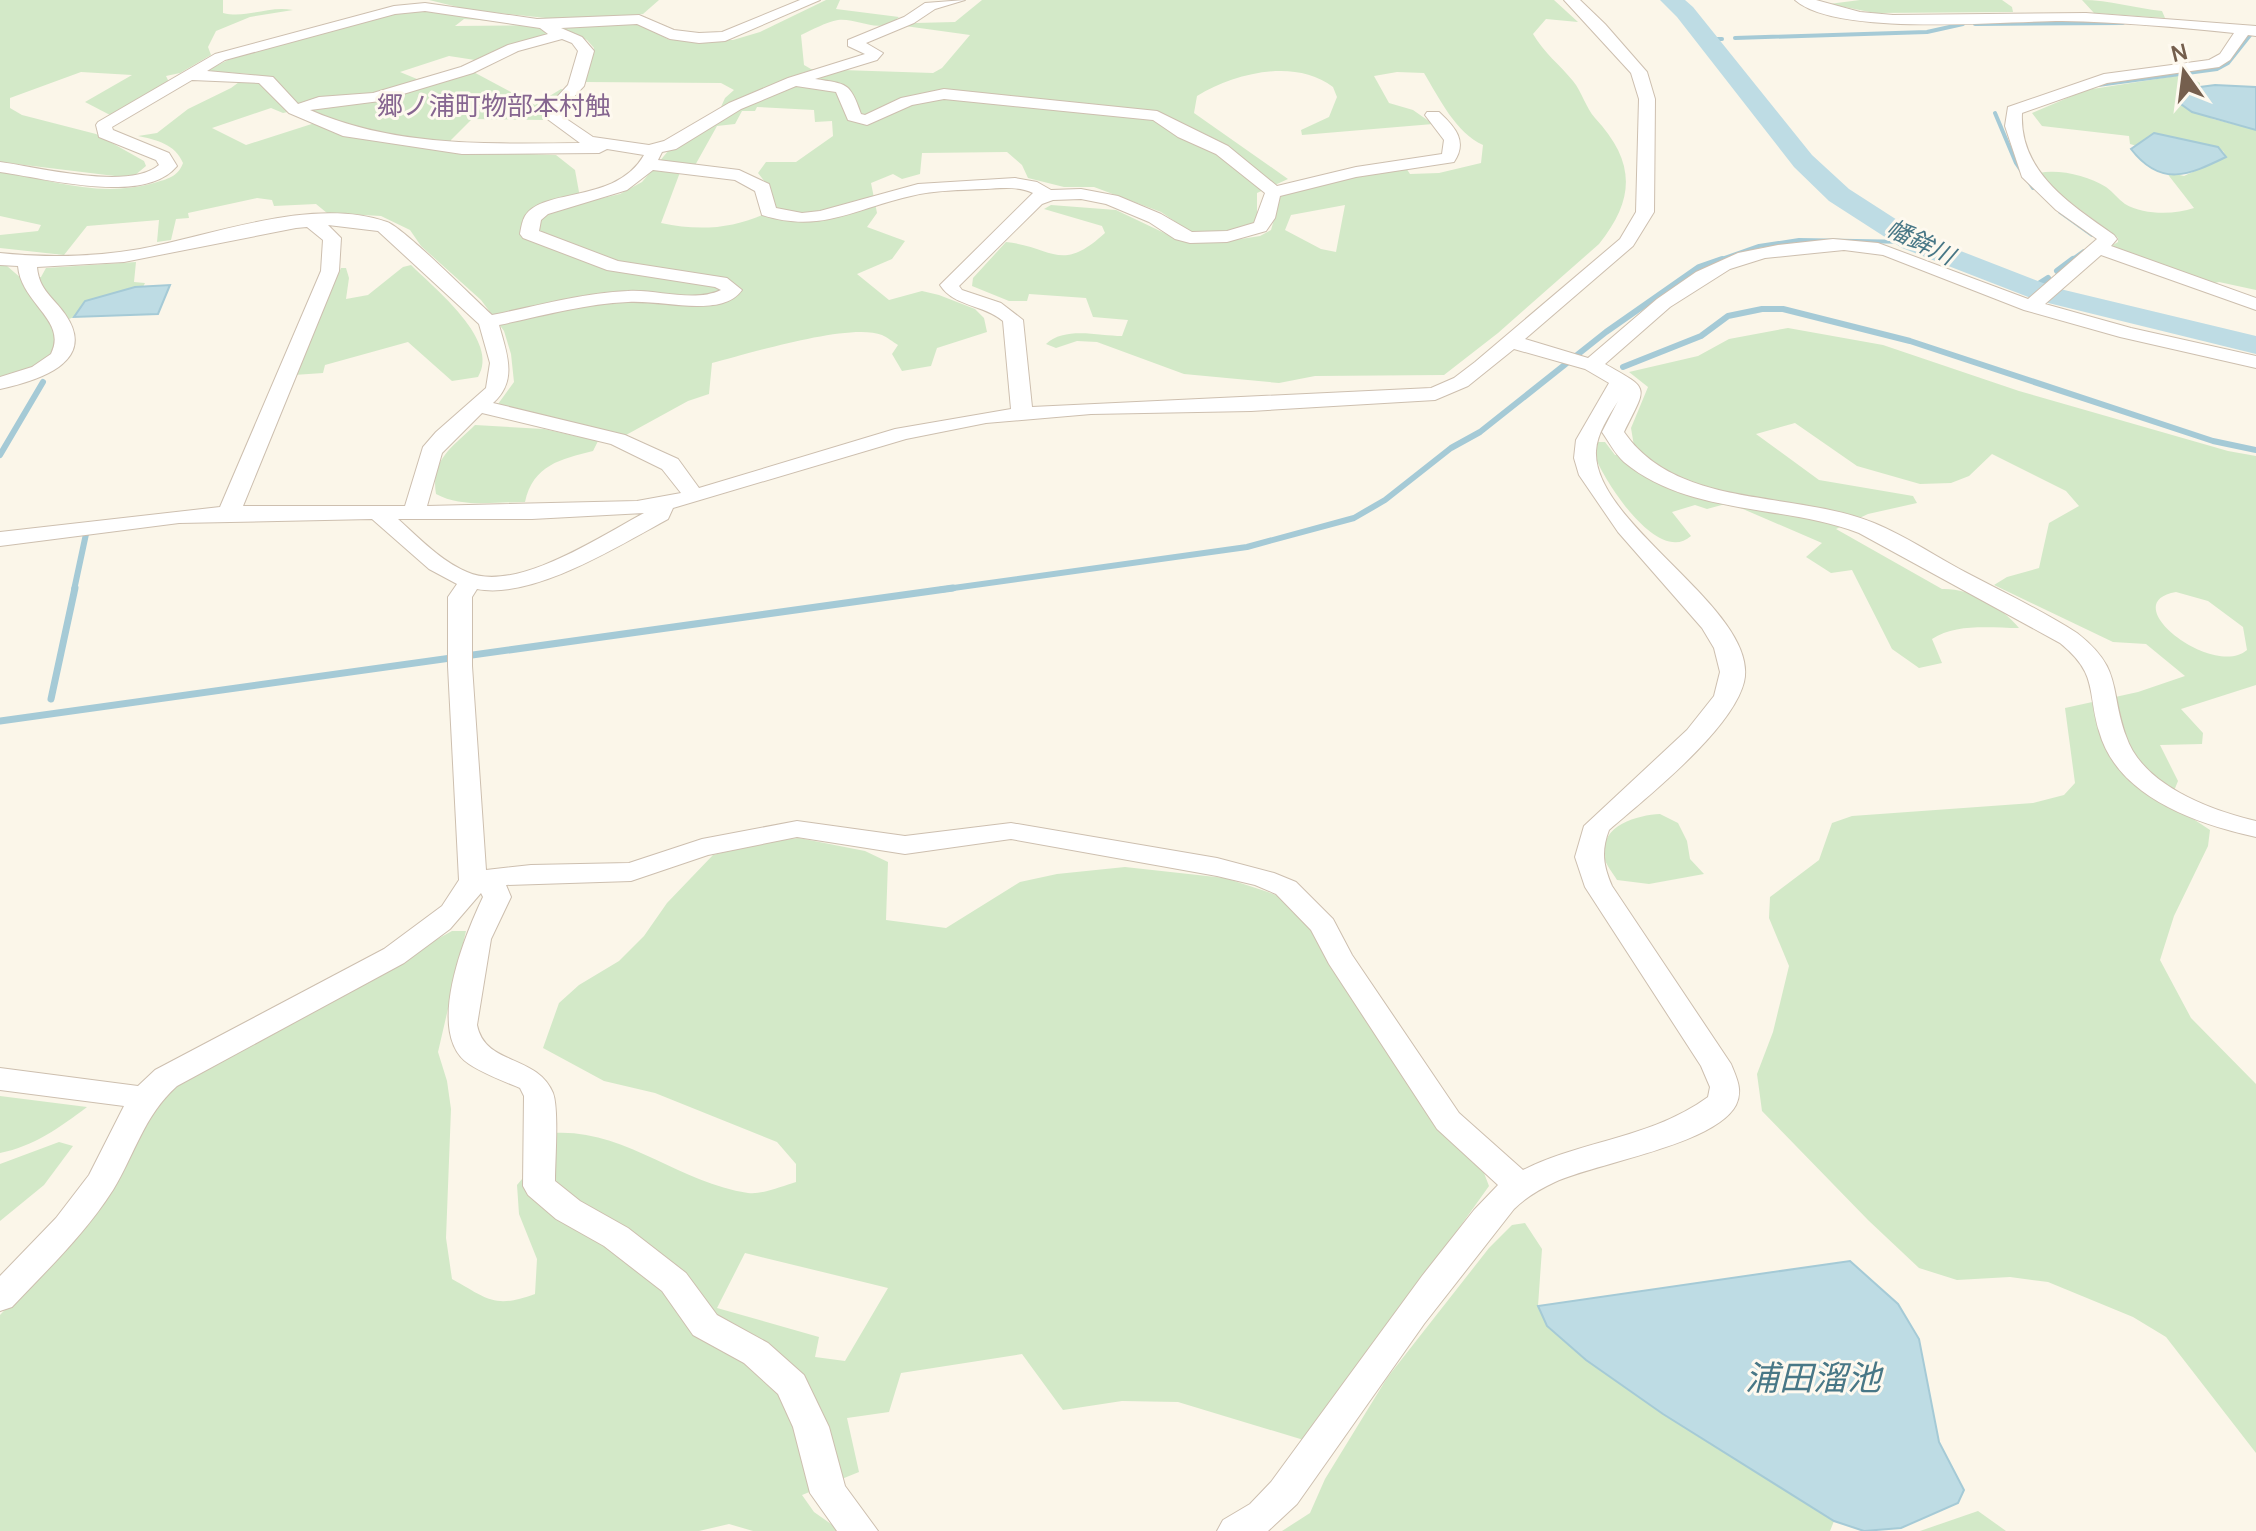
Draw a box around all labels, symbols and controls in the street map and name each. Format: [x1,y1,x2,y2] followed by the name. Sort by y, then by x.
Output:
[2144,32,2224,112] north arrow
[2168,36,2190,69] text: N
[377,87,611,123] district label: 郷ノ浦町物部本村触
[1881,210,1963,273] water label: 幡鉾川
[1745,1354,1884,1400] water label: 浦田溜池

